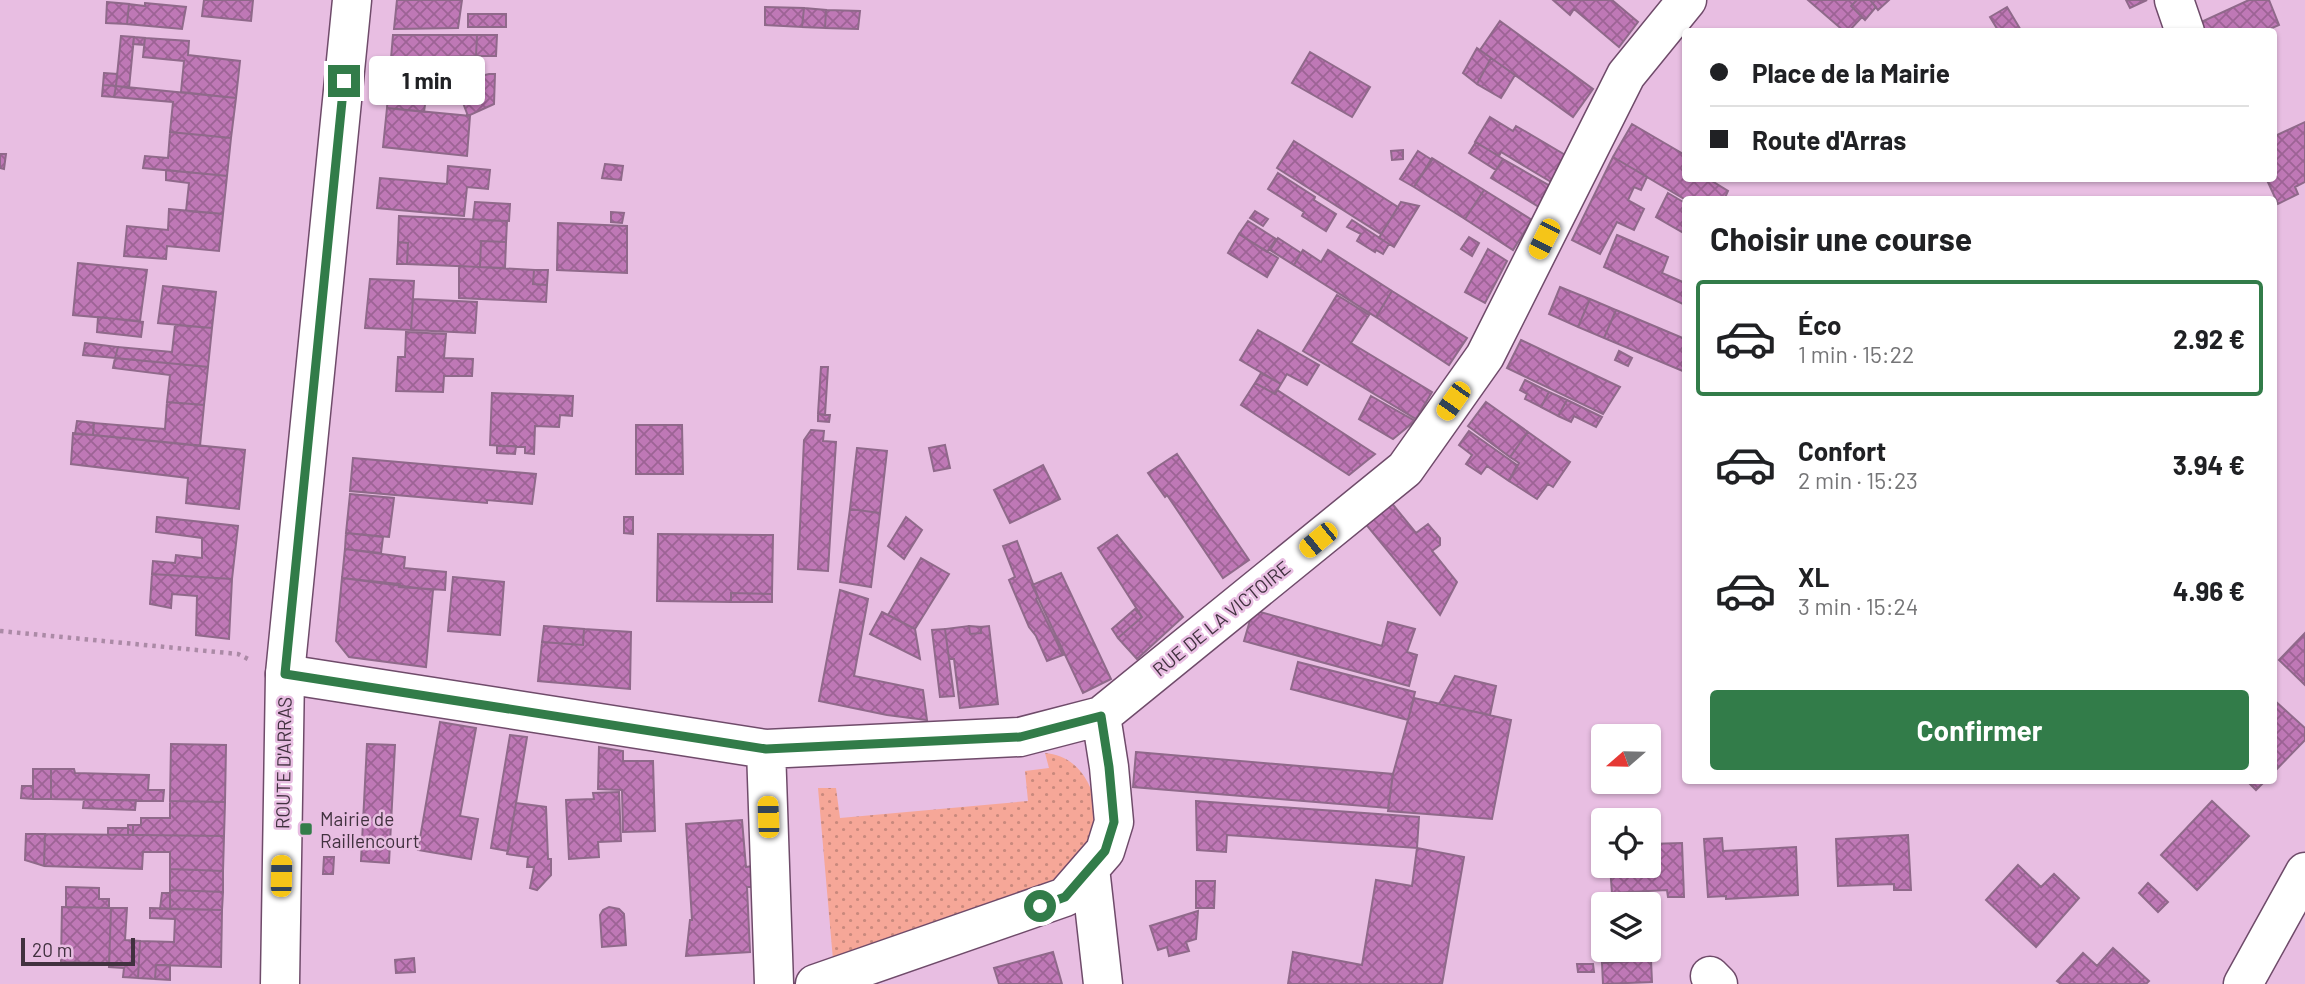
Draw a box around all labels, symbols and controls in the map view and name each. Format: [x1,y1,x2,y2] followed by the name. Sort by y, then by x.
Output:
[368,56,484,106] callout: 1 min
[1752,57,1950,88] text: Place de la Mairie
[328,65,360,97] route end
[402,66,452,94] text: 1 min
[1752,124,1906,155] text: Route d'Arras
[1526,216,1563,262] car
[1710,219,1972,257] text: Choisir une course
[1714,307,1777,370] icon: car
[1798,309,1841,340] text: Éco
[2173,323,2245,354] text: 2.92 €
[1798,340,1914,368] text: 1 min · 15:22
[1433,378,1474,424] car
[1714,433,1777,496] icon: car
[1798,435,1886,466] text: Confort
[2173,449,2245,480] text: 3.94 €
[1798,466,1918,494] text: 2 min · 15:23
[1296,519,1341,561] car
[1148,555,1294,681] street label: RUE DE LA VICTOIRE
[1714,559,1777,622] icon: car
[1798,561,1829,592] text: XL
[2173,575,2245,606] text: 4.96 €
[1798,592,1918,620] text: 3 min · 15:24
[1710,690,2249,770] button: Confirmer
[270,697,296,829] street label: ROUTE D'ARRAS
[1591,724,1661,794] north arrow
[1591,724,1661,962] map controls
[757,796,780,838] car
[320,807,420,852] place label: Mairie de Raillencourt
[1591,808,1661,878] button: locate
[298,821,314,837] marker: Mairie de Raillencourt
[271,855,292,897] car
[1024,890,1056,922] route start
[1591,892,1661,962] button: layers
[21,935,135,967] scale bar
[32,938,72,961] text: 20 m

